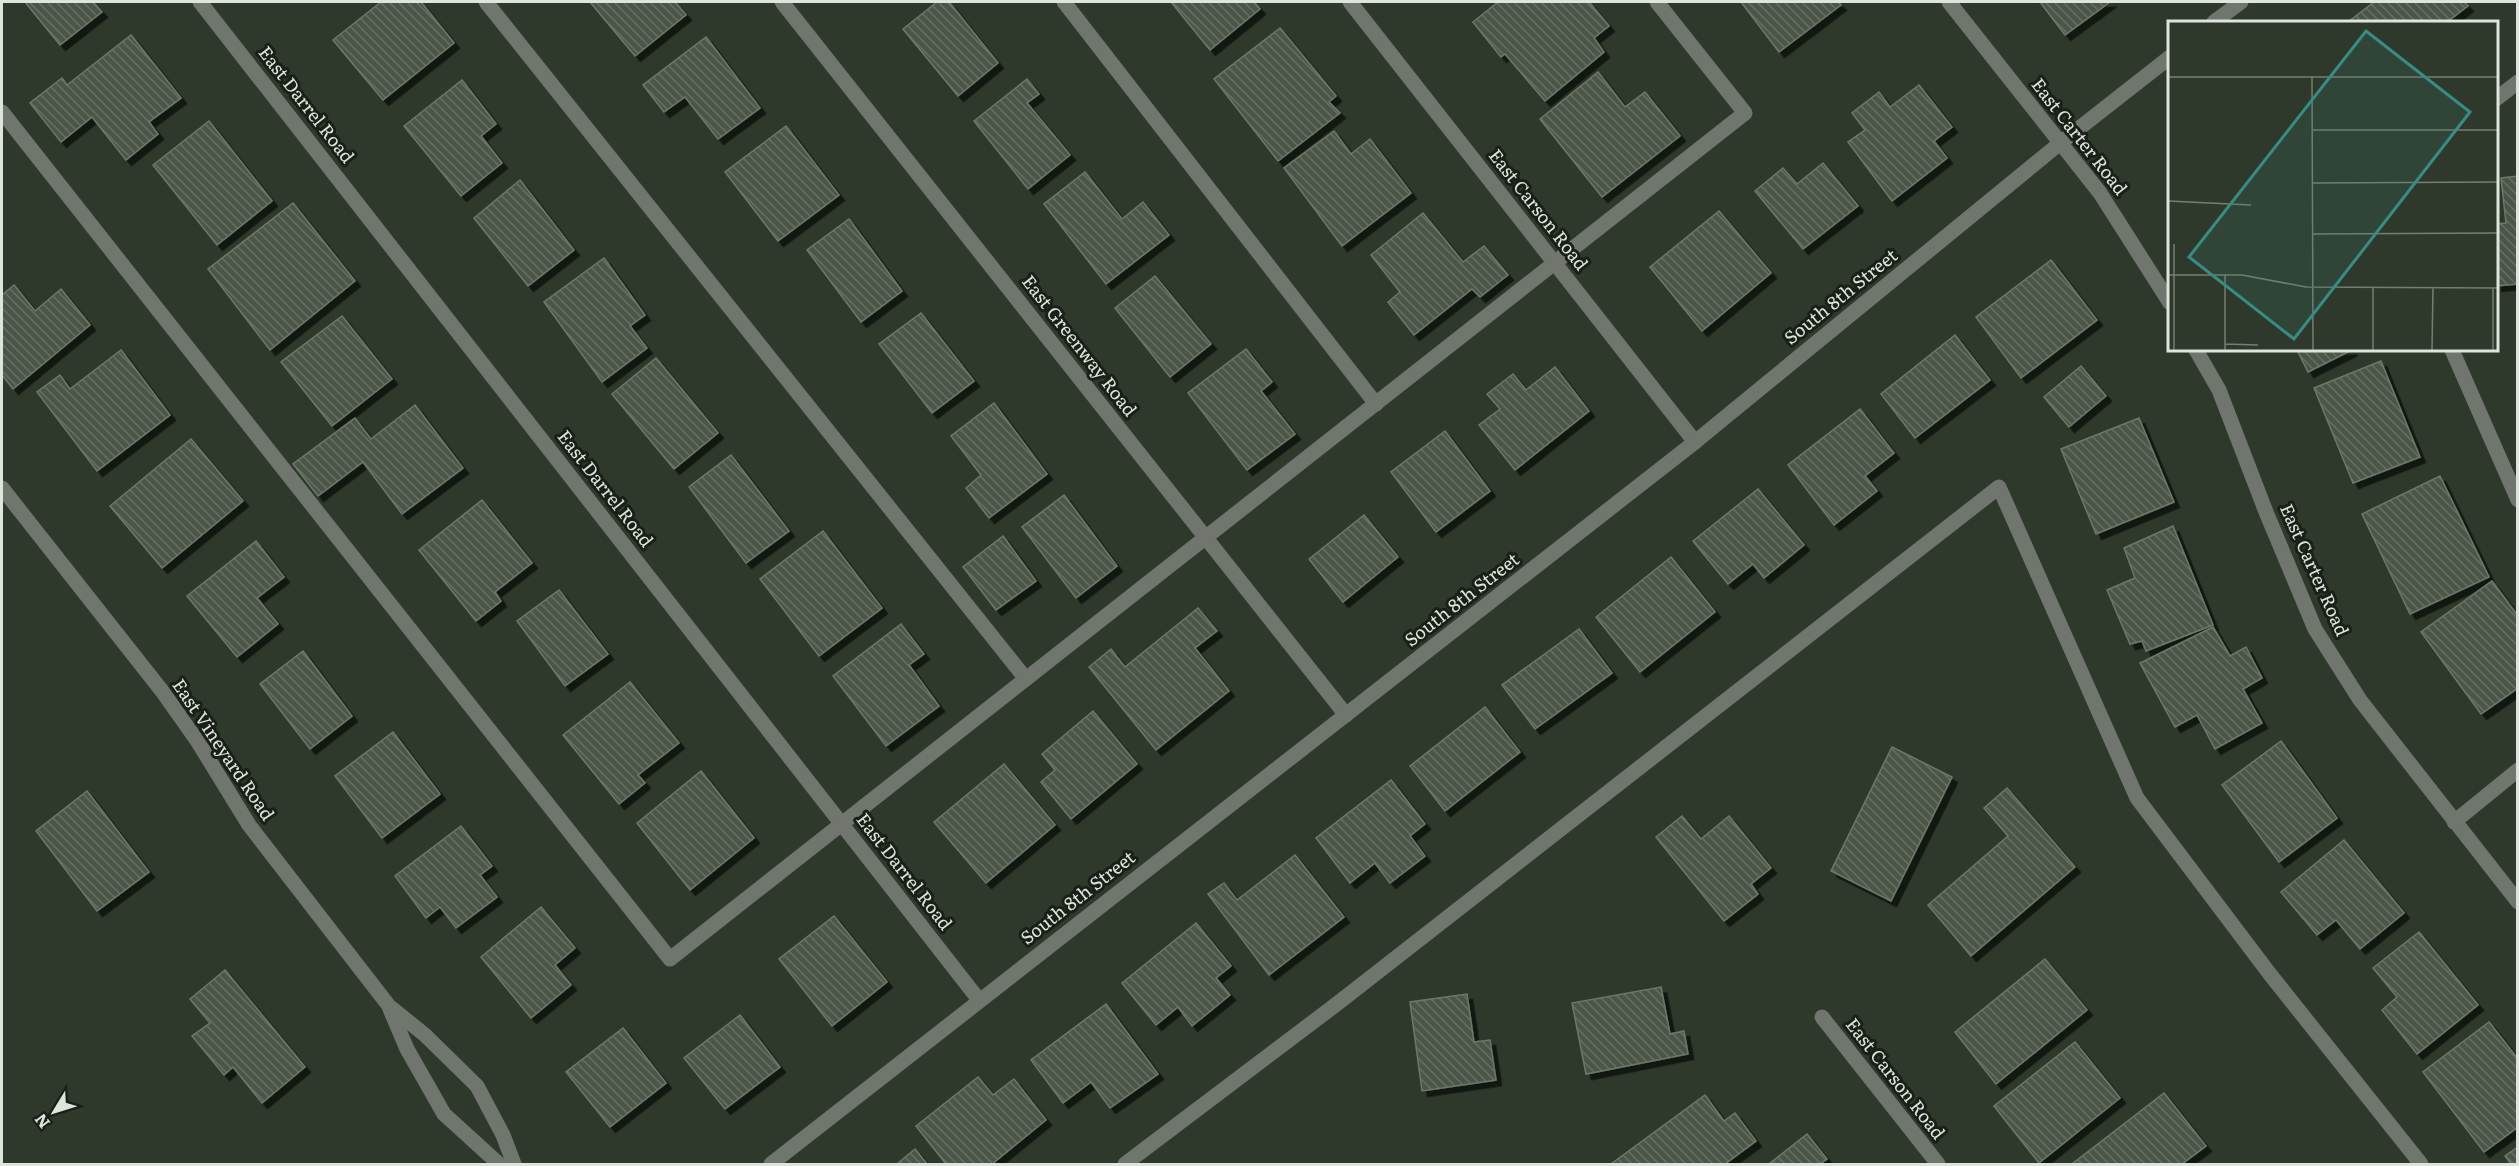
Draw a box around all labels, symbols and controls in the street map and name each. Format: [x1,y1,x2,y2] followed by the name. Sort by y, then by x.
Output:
[2168,21,2498,351] inset map
[253,40,362,168] street label: East Darrel Road
[2026,72,2135,200] street label: East Carter Road
[1483,142,1595,276] street label: East Carson Road
[1778,241,1903,350] street label: South 8th Street
[1016,269,1144,422] street label: East Greenway Road
[552,424,661,552] street label: East Darrel Road
[2274,499,2357,640] street label: East Carter Road
[1398,545,1525,652] street label: South 8th Street
[167,673,282,826] street label: East Vineyard Road
[851,807,960,935] street label: East Darrel Road
[1014,843,1141,950] street label: South 8th Street
[1840,1011,1952,1145] street label: East Carson Road
[24,1082,84,1142] north arrow
[28,1109,55,1135] text: N

